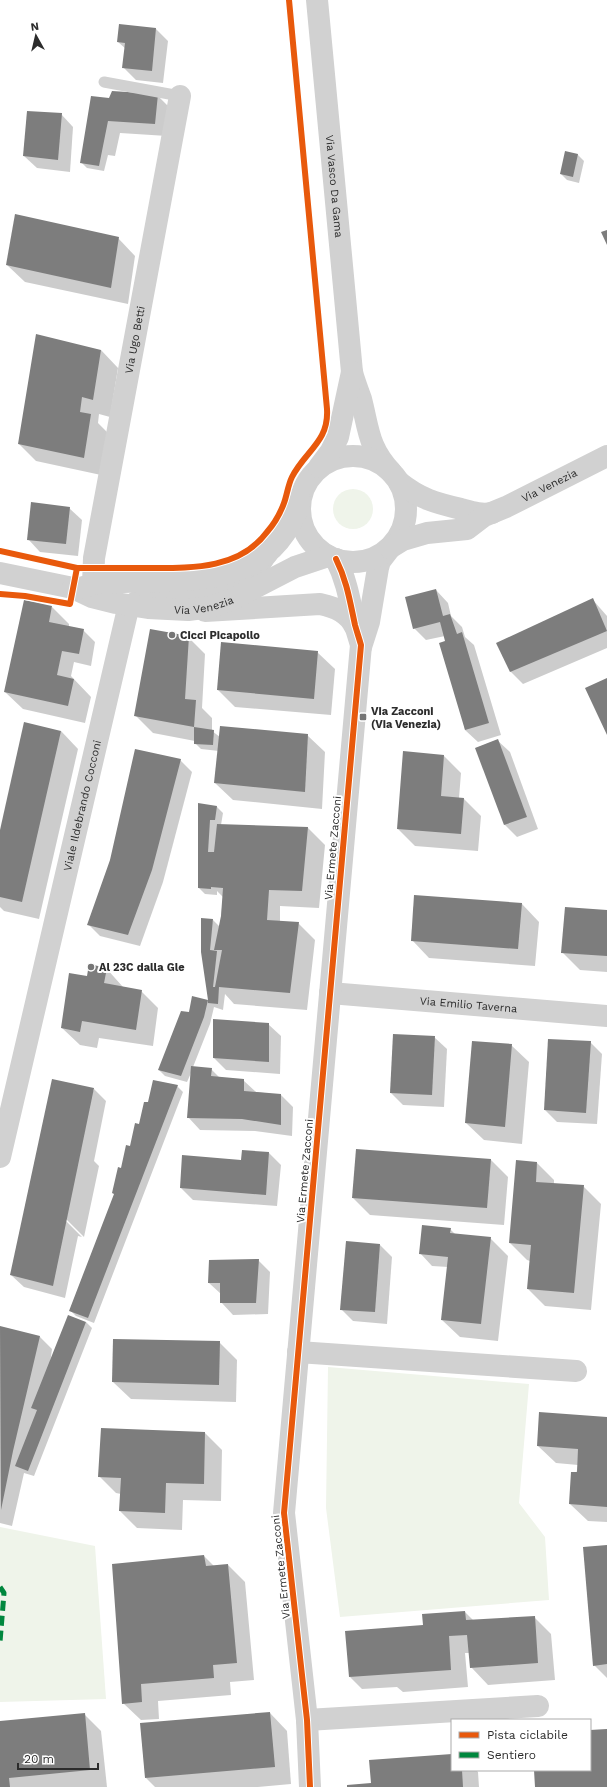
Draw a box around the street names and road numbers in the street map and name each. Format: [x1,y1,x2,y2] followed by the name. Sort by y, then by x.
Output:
[323,134,346,238] street label: Via Vasco Da Gama
[122,305,147,375] street label: Via Ugo Betti
[519,466,579,505] street label: Via Venezia
[174,593,235,617] street label: Via Venezia
[60,739,104,872] street label: Viale Ildebrando Cocconi
[322,795,344,901] street label: Via Ermete Zacconi
[419,994,518,1015] street label: Via Emilio Taverna
[294,1118,316,1224] street label: Via Ermete Zacconi
[269,1514,293,1620] street label: Via Ermete Zacconi

